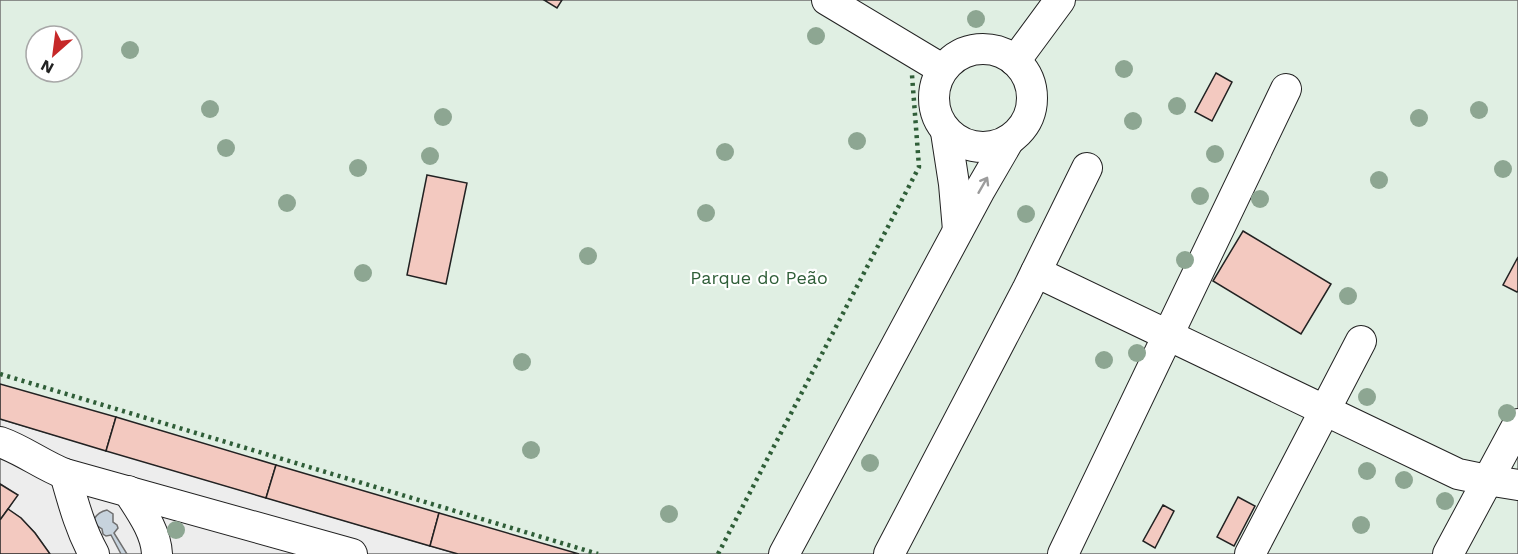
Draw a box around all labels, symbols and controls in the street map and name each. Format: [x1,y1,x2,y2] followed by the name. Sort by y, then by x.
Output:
[24,24,84,84] north arrow
[37,56,57,78] text: N
[977,177,989,194] one-way arrow
[690,267,828,288] park label: Parque do Peão

